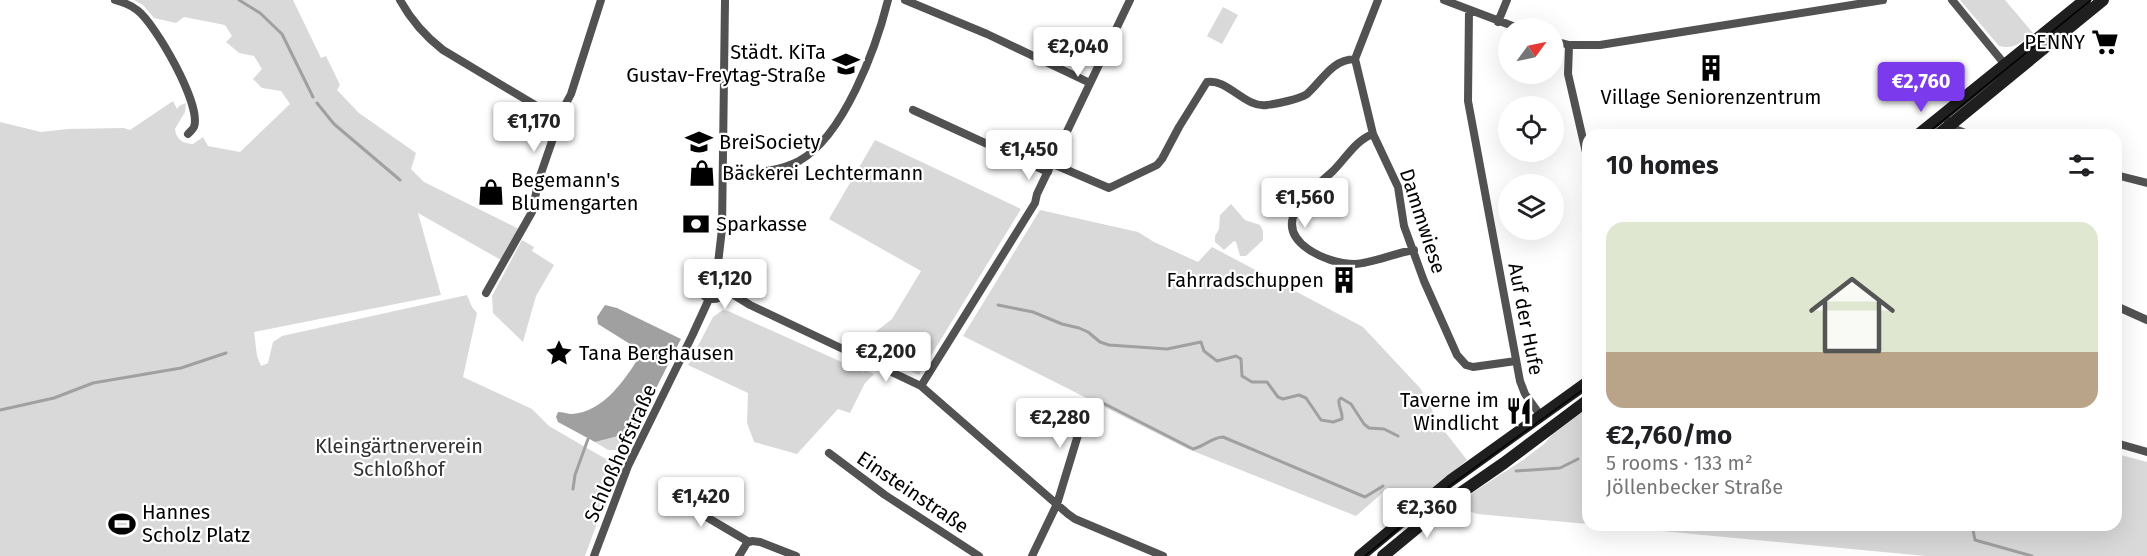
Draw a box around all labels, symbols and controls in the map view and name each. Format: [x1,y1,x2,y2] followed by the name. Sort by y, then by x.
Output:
[1498,18,1564,84] north arrow
[1498,18,1564,240] map controls
[1029,27,1127,78] pin: €2,040
[2090,27,2120,57] supermarket icon: PENNY
[2024,30,2085,54] place label: PENNY
[1047,34,1109,58] text: €2,040
[626,40,826,87] place label: Städt. KiTa Gustav-Freytag-Straße
[831,49,861,79] school or university icon: Städt. KiTa Gustav-Freytag-Straße
[1696,53,1726,83] building icon: Village Seniorenzentrum
[1872,62,1970,113] pin: €2,760
[1892,69,1950,93] text: €2,760
[1601,85,1821,109] place label: Village Seniorenzentrum
[1498,96,1564,162] button: locate
[485,102,583,153] pin: €1,170
[507,109,561,133] text: €1,170
[684,127,714,157] school or university icon: BreiSociety
[719,130,821,154] place label: BreiSociety
[980,130,1078,181] pin: €1,450
[1000,137,1058,161] text: €1,450
[2065,149,2098,182] icon: filters
[1606,150,1719,181] text: 10 homes
[687,158,717,188] shop icon: Bäckerei Lechtermann
[722,161,923,185] place label: Bäckerei Lechtermann
[1395,165,1451,277] street label: Dammwiese
[511,168,639,215] place label: Begemann's Blumengarten
[1498,174,1564,240] button: layers
[476,177,506,207] shop icon: Begemann's Blumengarten
[1256,178,1354,229] pin: €1,560
[1275,185,1335,209] text: €1,560
[681,209,711,239] bank icon: Sparkasse
[716,212,807,236] place label: Sparkasse
[676,259,774,310] pin: €1,120
[1503,261,1549,377] street label: Auf der Hufe
[1798,261,1906,369] icon: home
[1329,265,1359,295] building icon: Fahrradschuppen
[698,266,752,290] text: €1,120
[1167,268,1324,292] place label: Fahrradschuppen
[837,332,935,383] pin: €2,200
[544,338,574,368] place icon: Tana Berghausen
[856,339,916,363] text: €2,200
[579,341,734,365] place label: Tana Berghausen
[579,380,661,526] street label: Schloßhofstraße
[1400,388,1500,435] place label: Taverne im Windlicht
[1504,396,1534,426] restaurant icon: Taverne im Windlicht
[1011,398,1109,449] pin: €2,280
[1030,405,1090,429] text: €2,280
[1606,420,1732,451] text: €2,760/mo
[315,434,483,481] park label: Kleingärtnerverein Schloßhof
[852,446,974,538] street label: Einsteinstraße
[1606,451,1753,475] text: 5 rooms · 133 m²
[1606,475,1783,499] text: Jöllenbecker Straße
[652,477,750,528] pin: €1,420
[672,484,730,508] text: €1,420
[1378,488,1476,539] pin: €2,360
[1397,495,1457,519] text: €2,360
[142,500,250,547] place label: Hannes Scholz Platz
[107,509,137,539] sports icon: Hannes Scholz Platz

